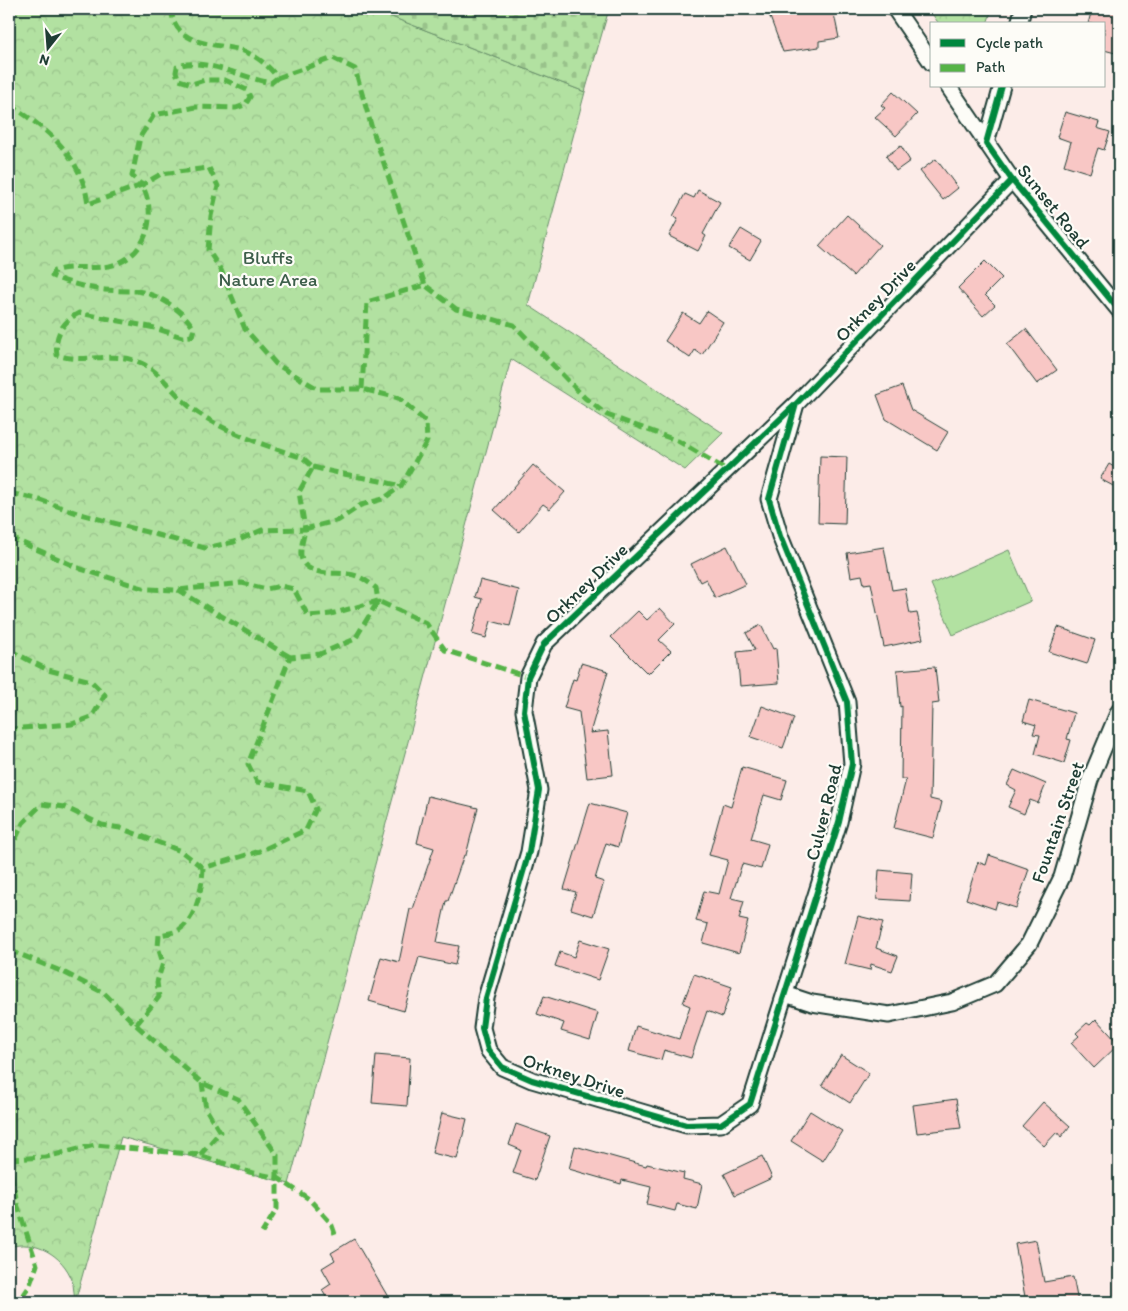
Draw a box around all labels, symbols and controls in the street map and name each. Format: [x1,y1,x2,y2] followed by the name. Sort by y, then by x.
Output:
[22,22,72,72] north arrow
[930,22,1106,88] legend
[976,34,1043,52] text: Cycle path
[37,50,51,69] text: N
[976,58,1005,76] text: Path
[1012,159,1095,254] street label: Sunset Road
[219,246,317,291] park label: Bluffs Nature Area
[830,254,921,347] street label: Orkney Drive
[540,538,633,629] street label: Orkney Drive
[1026,758,1089,886] street label: Fountain Street
[800,761,847,863] street label: Culver Road
[520,1048,628,1103] street label: Orkney Drive

